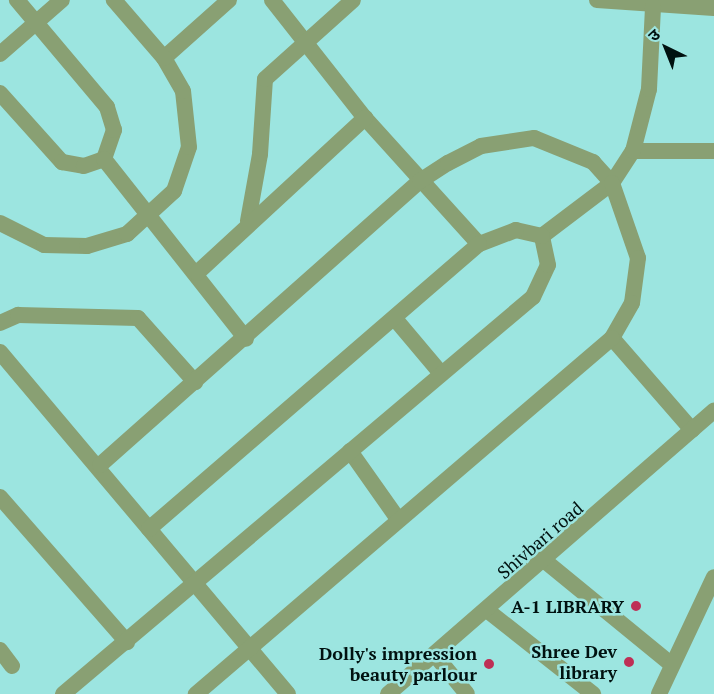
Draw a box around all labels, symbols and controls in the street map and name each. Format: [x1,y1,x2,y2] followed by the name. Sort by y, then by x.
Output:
[636,18,696,78] north arrow
[643,24,665,46] text: उ
[493,497,587,583] street label: Shivbari road
[511,595,624,617] place label: A-1 LIBRARY
[629,599,643,613] marker: A-1 LIBRARY
[531,641,617,684] place label: Shree Dev library
[319,643,477,686] place label: Dolly's impression beauty parlour
[622,655,636,669] marker: Shree Dev library
[482,657,496,671] marker: Dolly's impression beauty parlour

